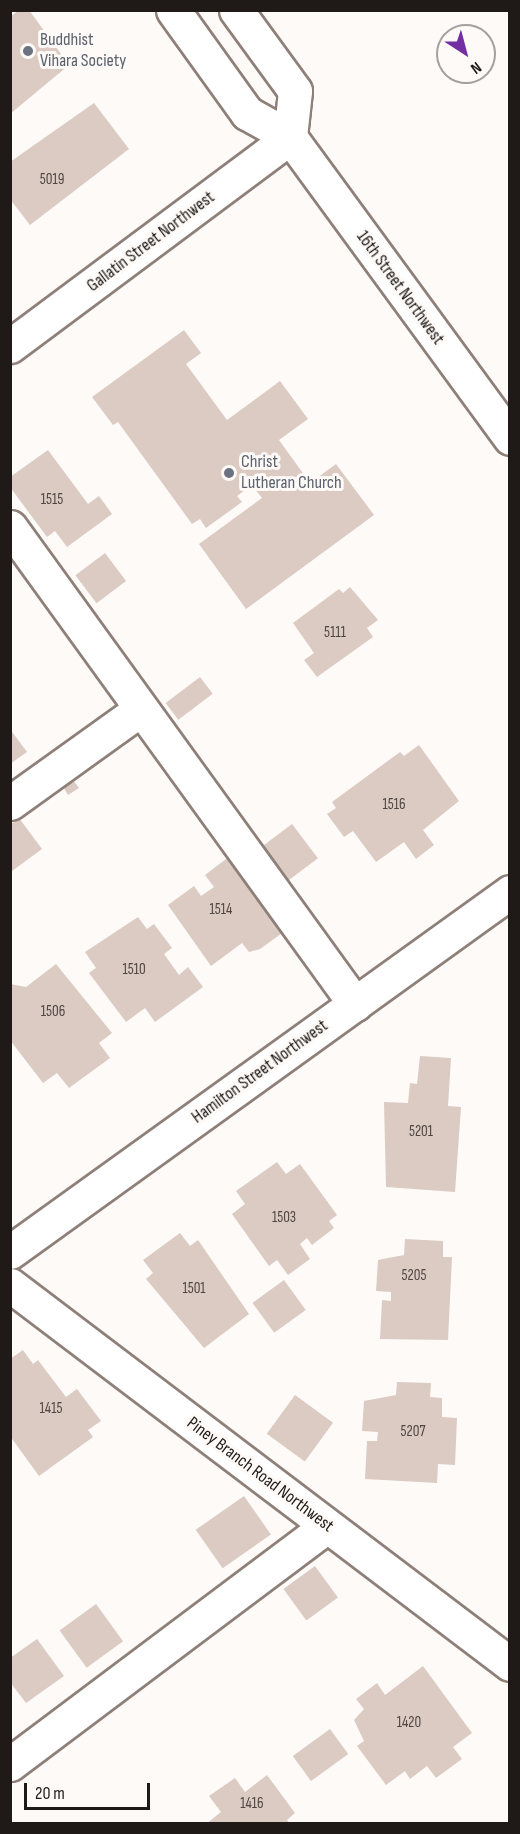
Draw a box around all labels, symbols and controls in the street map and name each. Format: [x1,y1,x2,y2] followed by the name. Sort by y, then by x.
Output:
[436,24,496,84] north arrow
[40,30,126,72] place label: Buddhist Vihara Society
[21,44,35,58] marker: Buddhist Vihara Society
[467,57,485,78] text: N
[40,171,64,189] house number: 5019
[83,187,219,297] street label: Gallatin Street Northwest
[351,227,449,349] street label: 16th Street Northwest
[241,452,342,494] place label: Christ Lutheran Church
[222,466,236,480] marker: Christ Lutheran Church
[41,491,63,509] house number: 1515
[324,624,346,642] house number: 5111
[382,796,406,814] house number: 1516
[210,901,232,919] house number: 1514
[122,961,146,979] house number: 1510
[41,1003,65,1021] house number: 1506
[188,1015,332,1129] street label: Hamilton Street Northwest
[409,1123,433,1141] house number: 5201
[272,1209,296,1227] house number: 1503
[402,1267,426,1285] house number: 5205
[182,1280,206,1298] house number: 1501
[40,1400,62,1418] house number: 1415
[182,1413,338,1537] street label: Piney Branch Road Northwest
[401,1423,425,1441] house number: 5207
[397,1714,421,1732] house number: 1420
[27,1771,153,1809] scale bar
[35,1783,65,1804] text: 20 m
[240,1795,264,1813] house number: 1416

